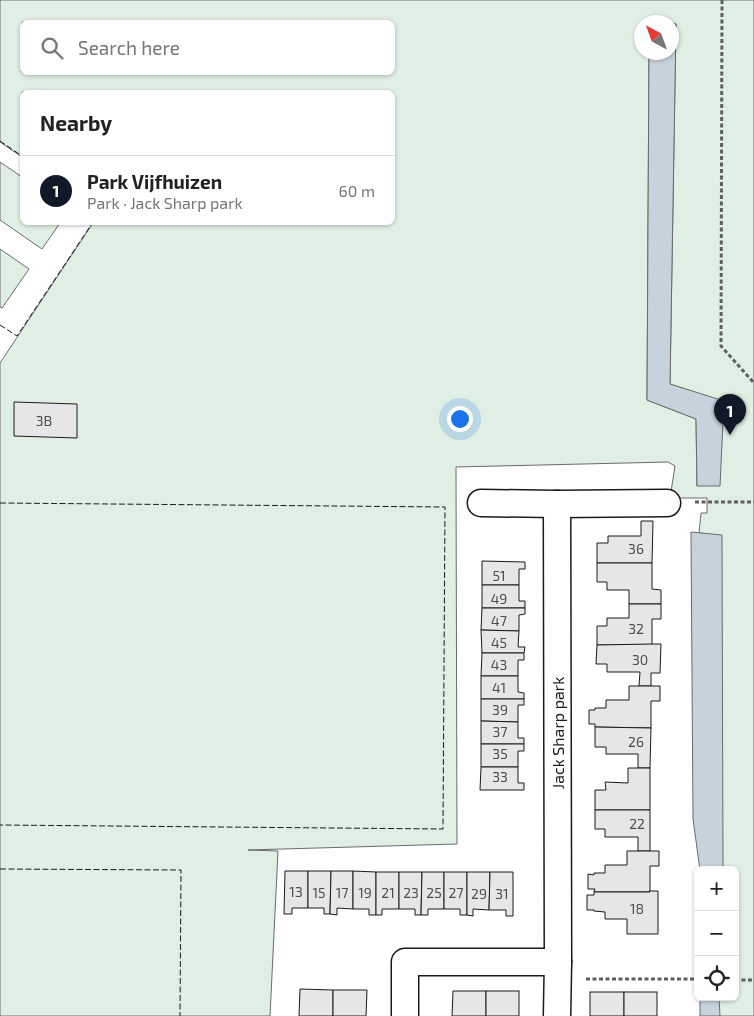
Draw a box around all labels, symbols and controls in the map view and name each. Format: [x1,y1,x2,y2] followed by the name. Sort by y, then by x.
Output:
[634,15,679,60] north arrow
[20,20,395,75] search box
[38,34,66,62] icon: search
[78,36,180,59] text: Search here
[40,110,112,135] text: Nearby
[87,170,222,193] text: Park Vijfhuizen
[53,181,59,200] text: 1
[339,181,375,200] text: 60 m
[87,193,243,212] text: Park · Jack Sharp park
[714,394,746,435] pin: 1
[447,406,473,432] your location
[36,412,52,429] house number: 3B
[628,540,644,557] house number: 36
[492,567,506,584] house number: 51
[491,590,507,607] house number: 49
[491,612,507,629] house number: 47
[628,620,644,637] house number: 32
[491,634,507,651] house number: 45
[632,651,648,668] house number: 30
[491,656,507,673] house number: 43
[548,677,567,789] street label: Jack Sharp park
[492,679,506,696] house number: 41
[492,701,508,718] house number: 39
[493,723,507,740] house number: 37
[628,733,644,750] house number: 26
[492,745,508,762] house number: 35
[492,768,508,785] house number: 33
[629,815,645,832] house number: 22
[694,866,739,1001] map controls
[694,866,739,911] button: +
[289,883,303,900] house number: 13
[312,884,326,901] house number: 15
[336,884,348,901] house number: 17
[358,884,372,901] house number: 19
[381,884,395,901] house number: 21
[403,884,419,901] house number: 23
[426,884,442,901] house number: 25
[448,884,464,901] house number: 27
[471,885,487,902] house number: 29
[495,885,509,902] house number: 31
[630,900,644,917] house number: 18
[694,911,739,956] button: −
[694,956,739,1001] button: locate

